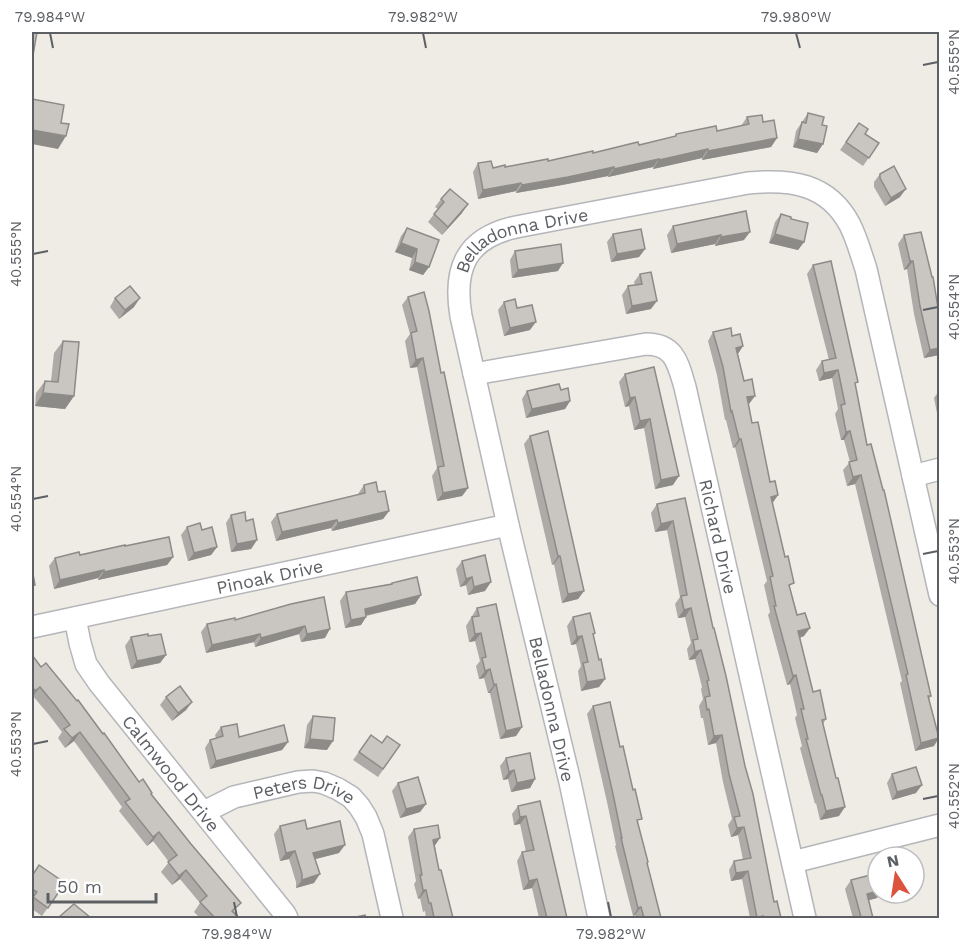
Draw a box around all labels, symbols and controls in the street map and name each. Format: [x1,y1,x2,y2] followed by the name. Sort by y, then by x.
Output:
[15,8,85,26] text: 79.984°W
[388,8,458,26] text: 79.982°W
[761,8,831,26] text: 79.980°W
[945,29,963,95] text: 40.555°N
[451,203,590,276] street label: Belladonna Drive
[7,221,25,287] text: 40.555°N
[945,274,963,340] text: 40.554°N
[7,466,25,532] text: 40.554°N
[696,477,742,596] street label: Richard Drive
[945,518,963,584] text: 40.553°N
[214,554,325,598] street label: Pinoak Drive
[525,634,579,784] street label: Belladonna Drive
[7,711,25,777] text: 40.553°N
[118,711,225,836] street label: Calmwood Drive
[945,763,963,829] text: 40.552°N
[250,771,359,808] street label: Peters Drive
[866,845,926,905] north arrow
[885,850,901,871] text: N
[48,866,156,904] scale bar
[57,876,102,897] text: 50 m
[202,925,272,943] text: 79.984°W
[576,925,646,943] text: 79.982°W

